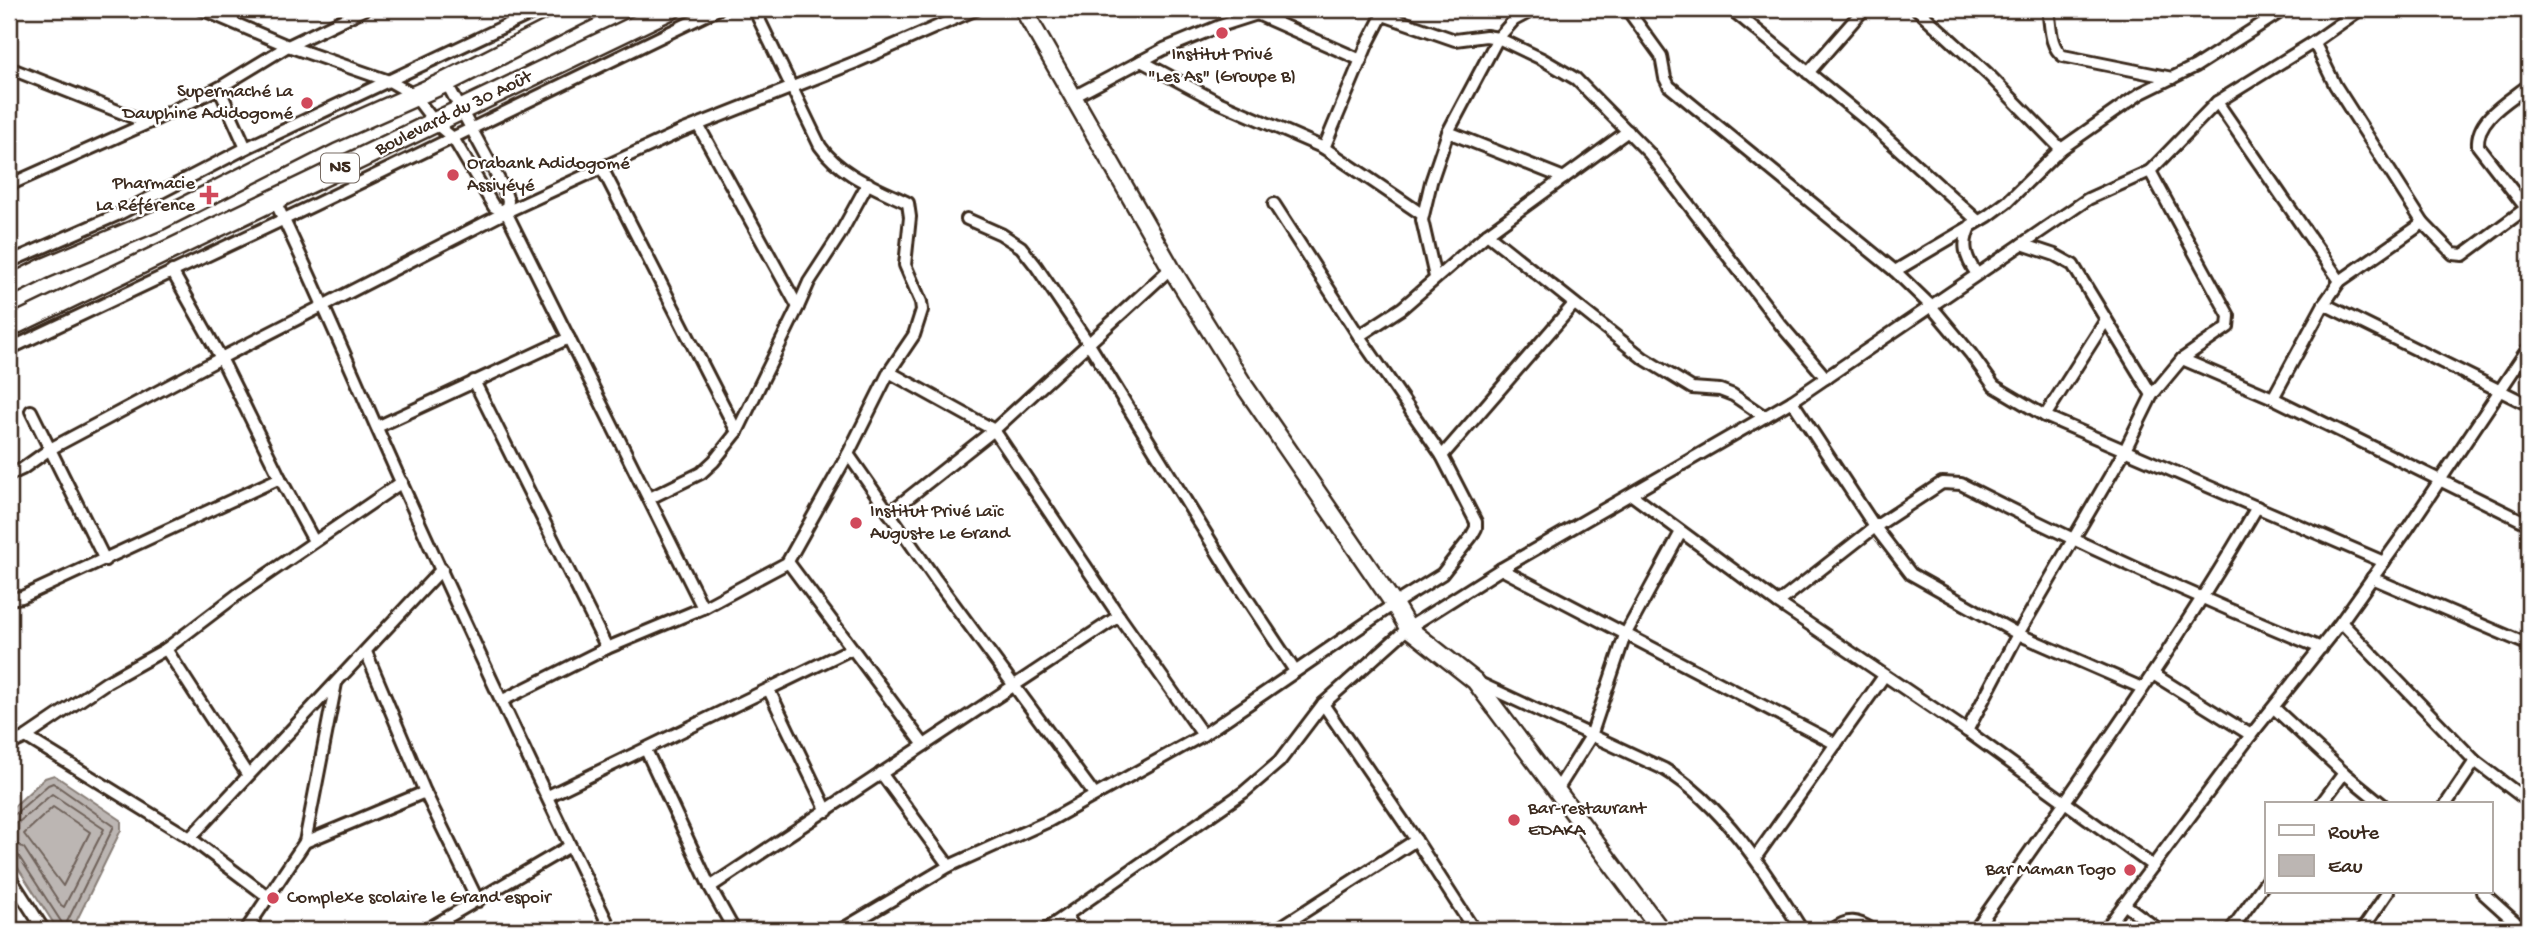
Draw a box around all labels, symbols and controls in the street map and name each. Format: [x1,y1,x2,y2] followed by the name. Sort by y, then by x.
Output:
[1214,25,1230,41] marker: Institut Privé "Les As" (Groupe B)
[1148,44,1296,89] place label: Institut Privé "Les As" (Groupe B)
[371,65,538,162] street label: Boulevard du 30 Août
[121,81,294,126] place label: Supermaché La Dauphine Adidogomé
[299,95,315,111] marker: Supermaché La Dauphine Adidogomé
[467,153,630,198] place label: Orabank Adidogomé Assiyéyé
[321,154,359,182] road number: N5
[445,167,461,183] marker: Orabank Adidogomé Assiyéyé
[96,173,195,218] place label: Pharmacie La Référence
[201,187,217,203] marker: Pharmacie La Référence
[870,501,1011,546] place label: Institut Privé Laïc Auguste Le Grand
[848,515,864,531] marker: Institut Privé Laïc Auguste Le Grand
[1527,798,1648,843] place label: Bar-restaurant EDAKA
[2265,802,2492,894] legend
[1506,812,1522,828] marker: Bar-restaurant EDAKA
[2328,822,2380,847] text: Route
[2328,856,2363,881] text: Eau
[1984,859,2116,882] place label: Bar Maman Togo
[2122,862,2138,878] marker: Bar Maman Togo
[287,887,553,910] place label: Complexe scolaire le Grand espoir
[265,890,281,906] marker: Complexe scolaire le Grand espoir

